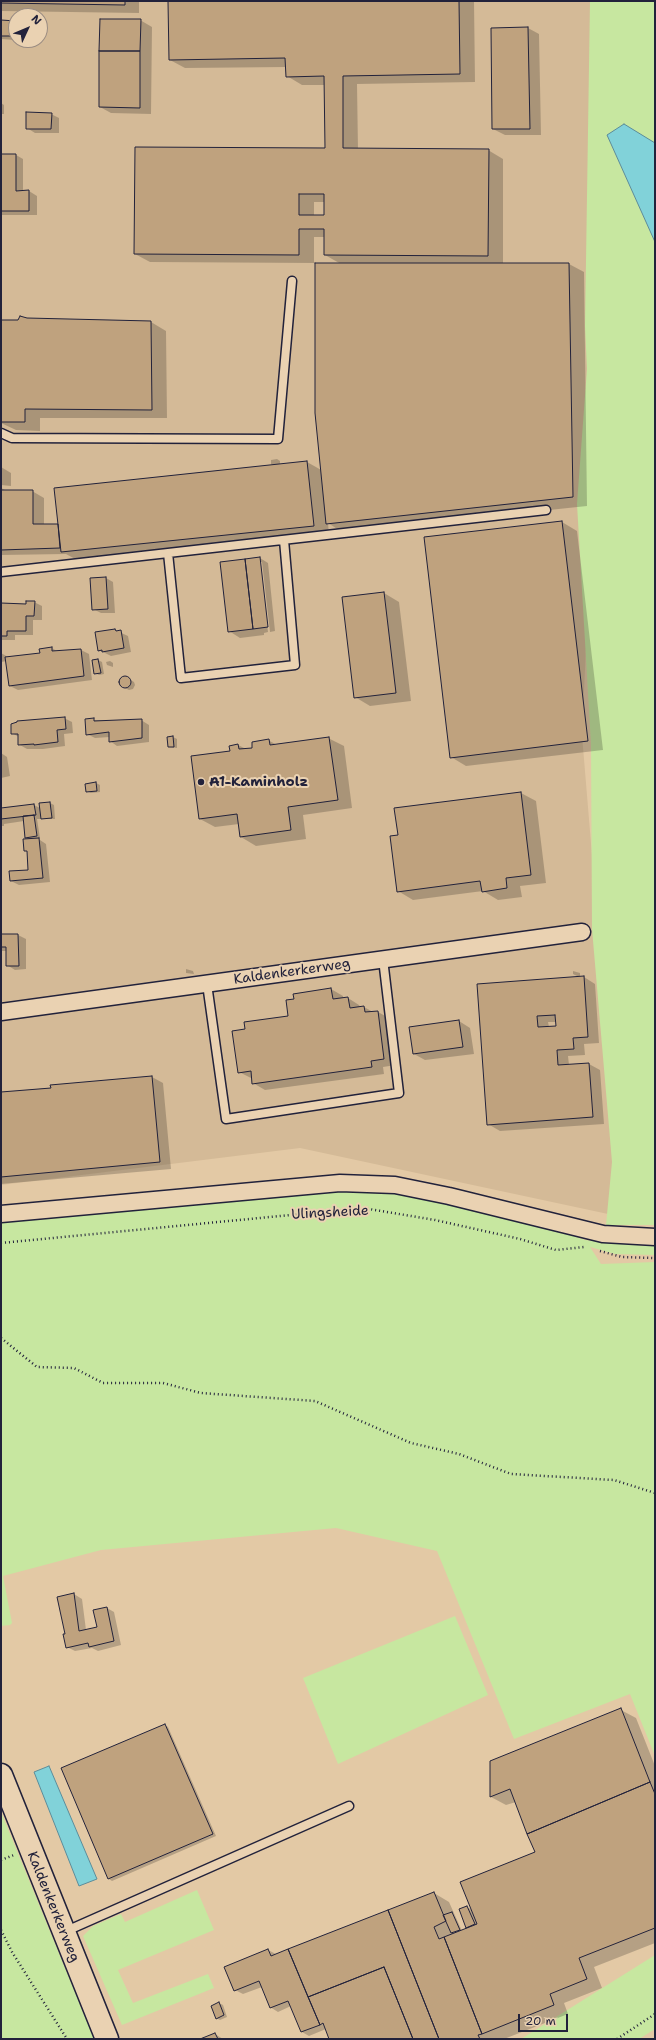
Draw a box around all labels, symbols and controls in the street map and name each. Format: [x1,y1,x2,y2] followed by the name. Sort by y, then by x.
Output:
[8,8,48,48] north arrow
[28,12,45,28] text: N
[209,774,308,790] place label: A1-Kaminholz
[196,777,206,787] marker: A1-Kaminholz
[233,955,351,989] street label: Kaldenkerkerweg
[291,1203,369,1223] street label: Ulingsheide
[23,1849,83,1965] street label: Kaldenkerkerweg
[520,2006,570,2032] scale bar
[525,2013,556,2029] text: 20 m

